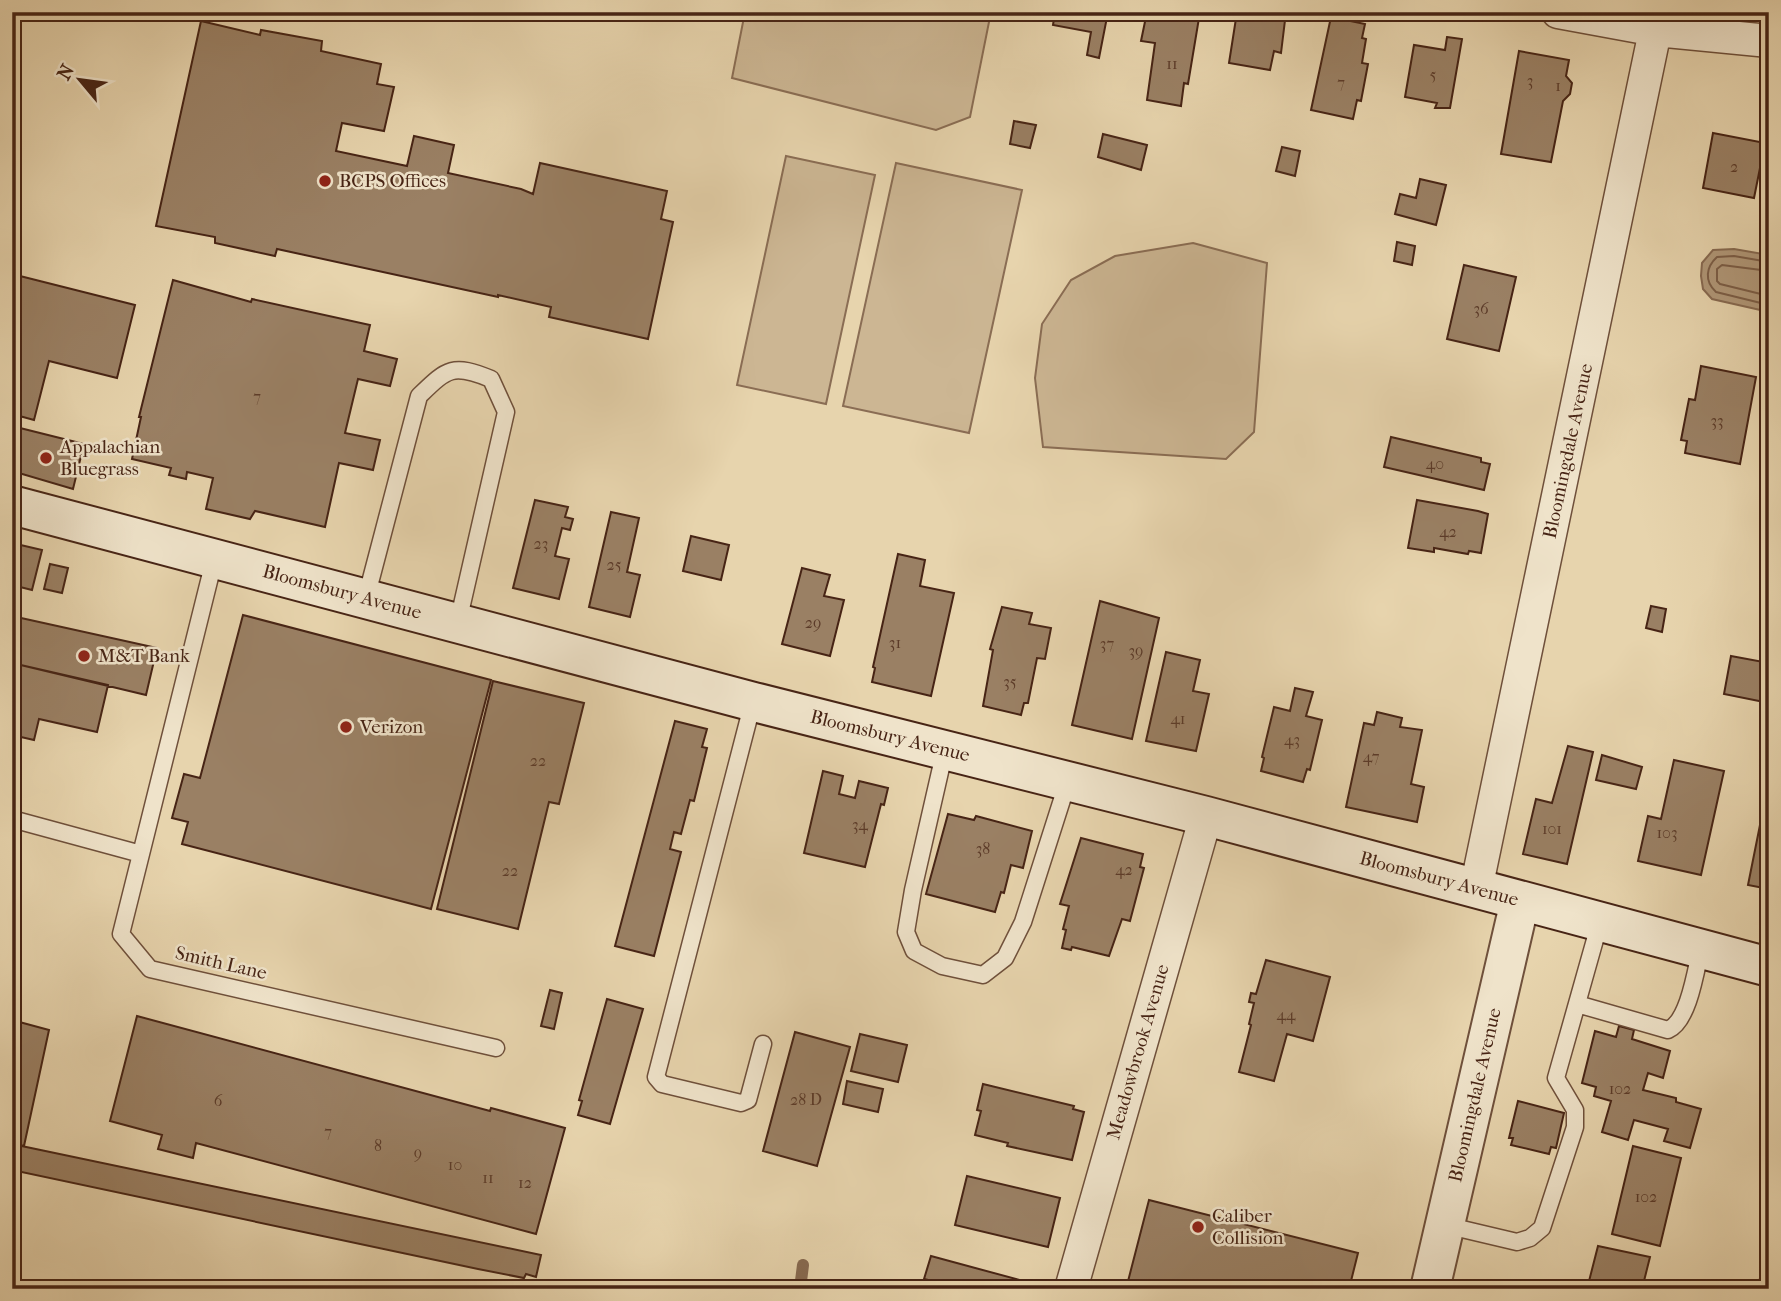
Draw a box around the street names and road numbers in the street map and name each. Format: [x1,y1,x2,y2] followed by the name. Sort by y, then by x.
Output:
[1539,362,1597,540] street label: Bloomingdale Avenue
[260,560,424,624] street label: Bloomsbury Avenue
[808,706,972,766] street label: Bloomsbury Avenue
[1357,847,1521,911] street label: Bloomsbury Avenue
[173,942,269,984] street label: Smith Lane
[1102,962,1174,1142] street label: Meadowbrook Avenue
[1444,1006,1506,1184] street label: Bloomingdale Avenue

